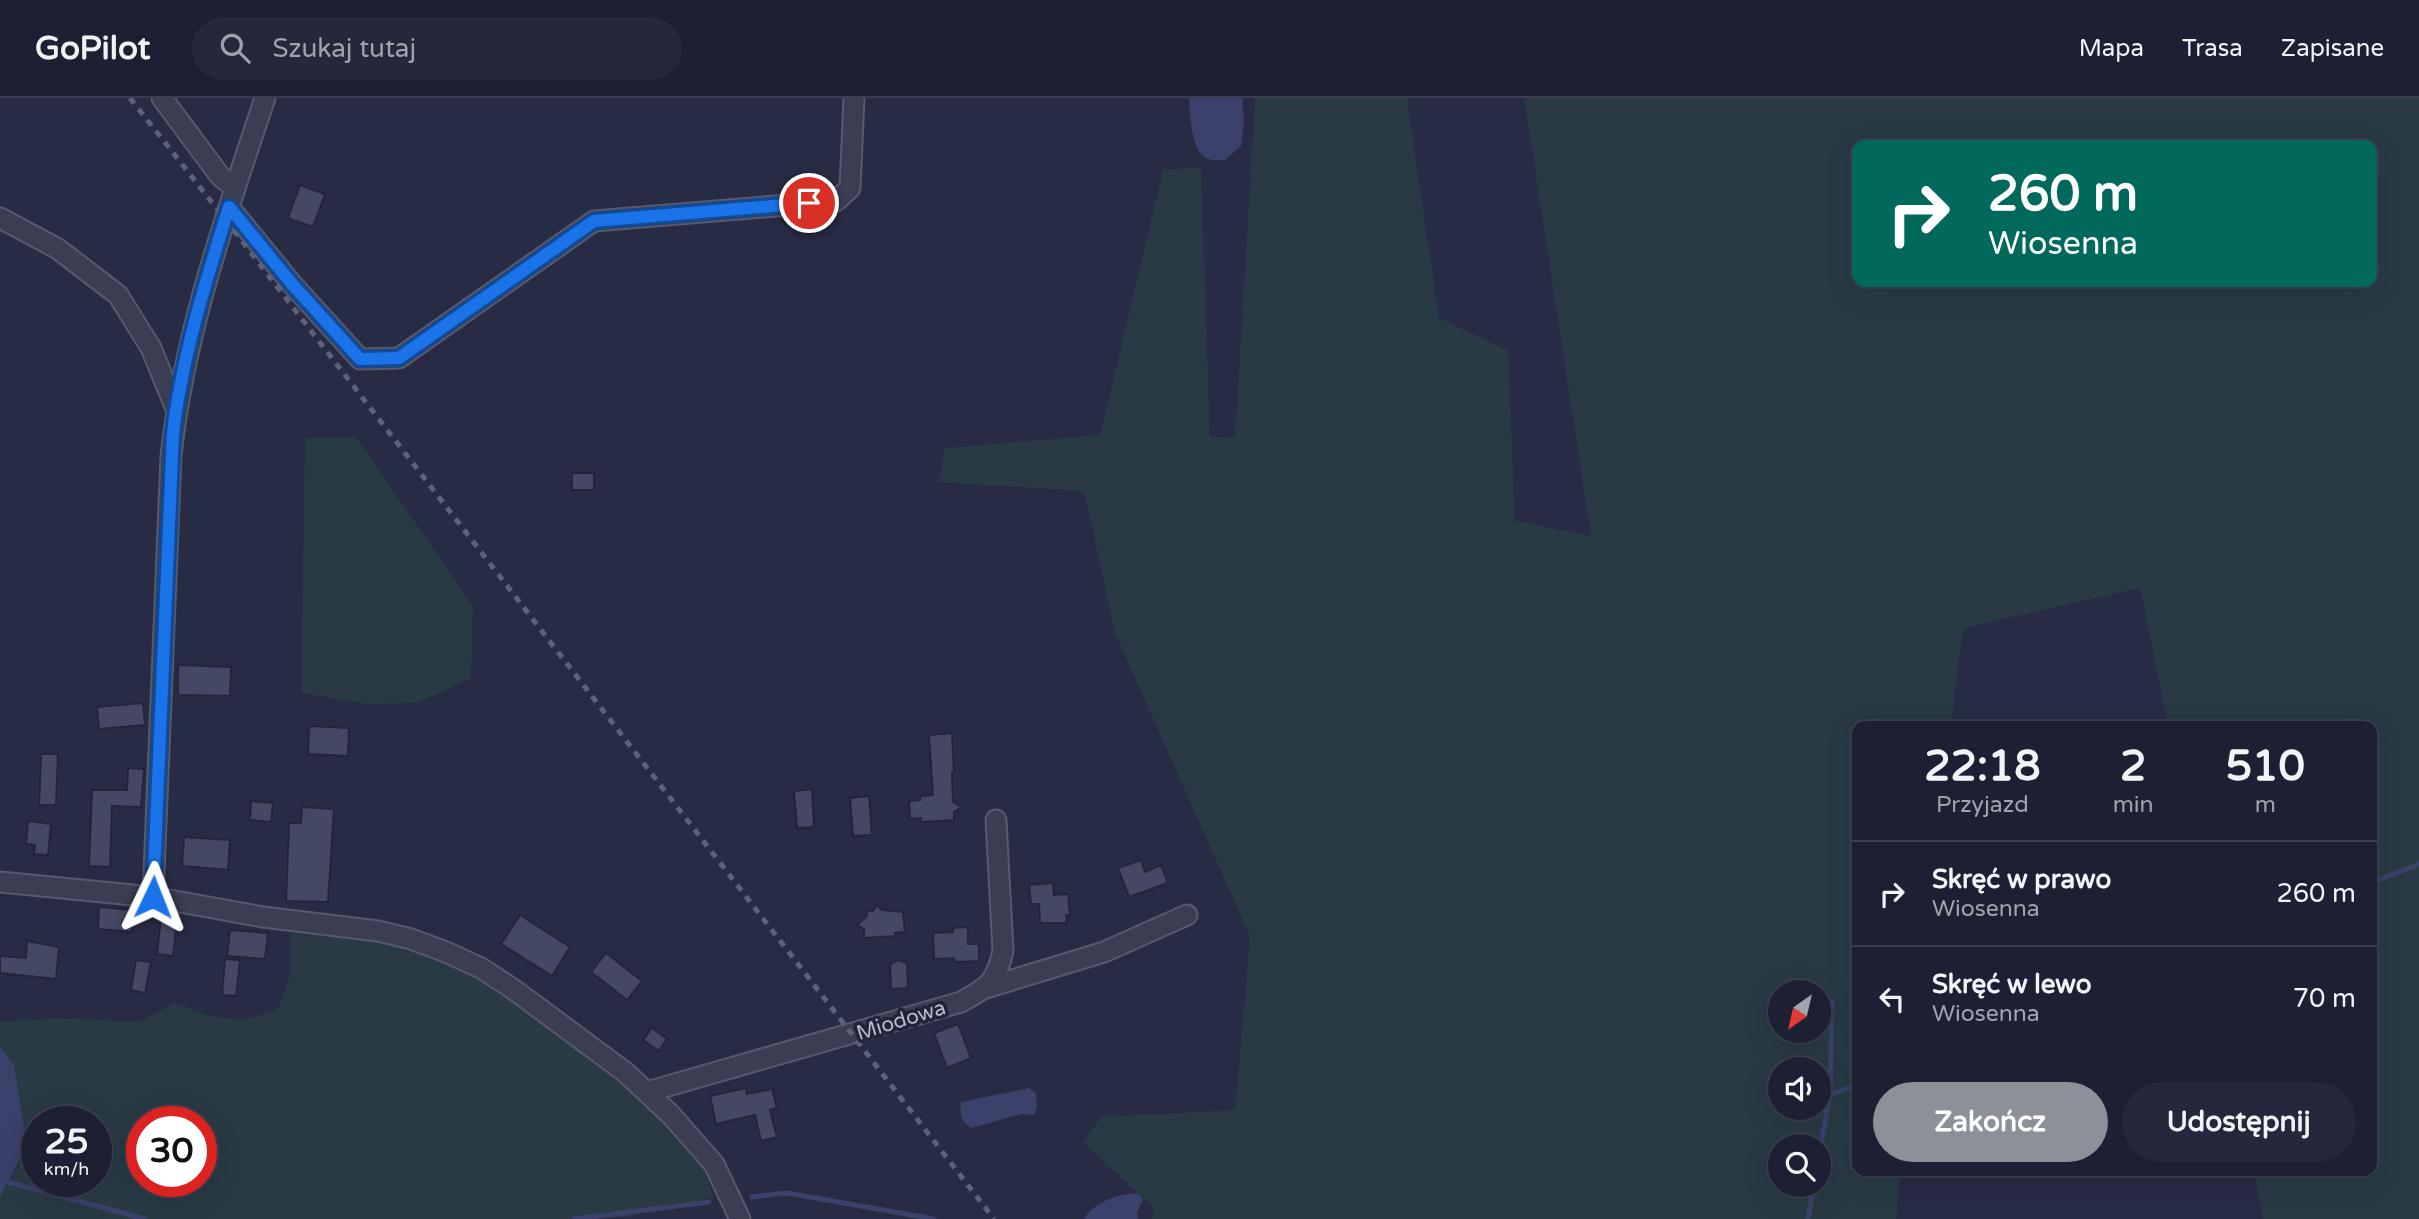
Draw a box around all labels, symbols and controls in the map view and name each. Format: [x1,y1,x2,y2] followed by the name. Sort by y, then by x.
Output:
[192,17,682,80] search box
[35,29,150,68] text: GoPilot
[216,29,254,67] icon: search
[272,33,416,64] text: Szukaj tutaj
[2079,34,2144,63] text: Mapa
[2182,34,2243,63] text: Trasa
[2281,34,2384,63] text: Zapisane
[1988,165,2138,224] text: 260 m
[1873,168,1964,259] icon: right
[779,173,839,233] pin
[790,184,828,222] icon: arrive
[1988,225,2138,263] text: Wiosenna
[1924,741,2041,792] text: 22:18
[2120,741,2146,792] text: 2
[2226,741,2305,792] text: 510
[1936,791,2029,819] text: Przyjazd
[2113,791,2154,819] text: min
[2255,791,2276,819] text: m
[116,860,190,934] position arrow
[1932,864,2111,895] text: Skręć w prawo
[1873,875,1911,913] icon: right
[2276,878,2356,909] text: 260 m
[1932,895,2040,923] text: Wiosenna
[1932,969,2092,1000] text: Skręć w lewo
[1768,980,1830,1043] north arrow
[1768,980,1831,1197] map controls
[1873,980,1911,1018] icon: left
[2293,983,2356,1014] text: 70 m
[853,995,949,1046] street label: Miodowa
[1932,1000,2040,1028] text: Wiosenna
[1768,1057,1831,1120] button: sound
[1873,1082,2108,1162] button: Zakończ
[2122,1082,2356,1162] button: Udostępnij
[126,1106,217,1197] speed limit sign: 30
[45,1121,88,1163] text: 25
[1768,1134,1831,1197] button: search
[44,1158,89,1180] text: km/h

